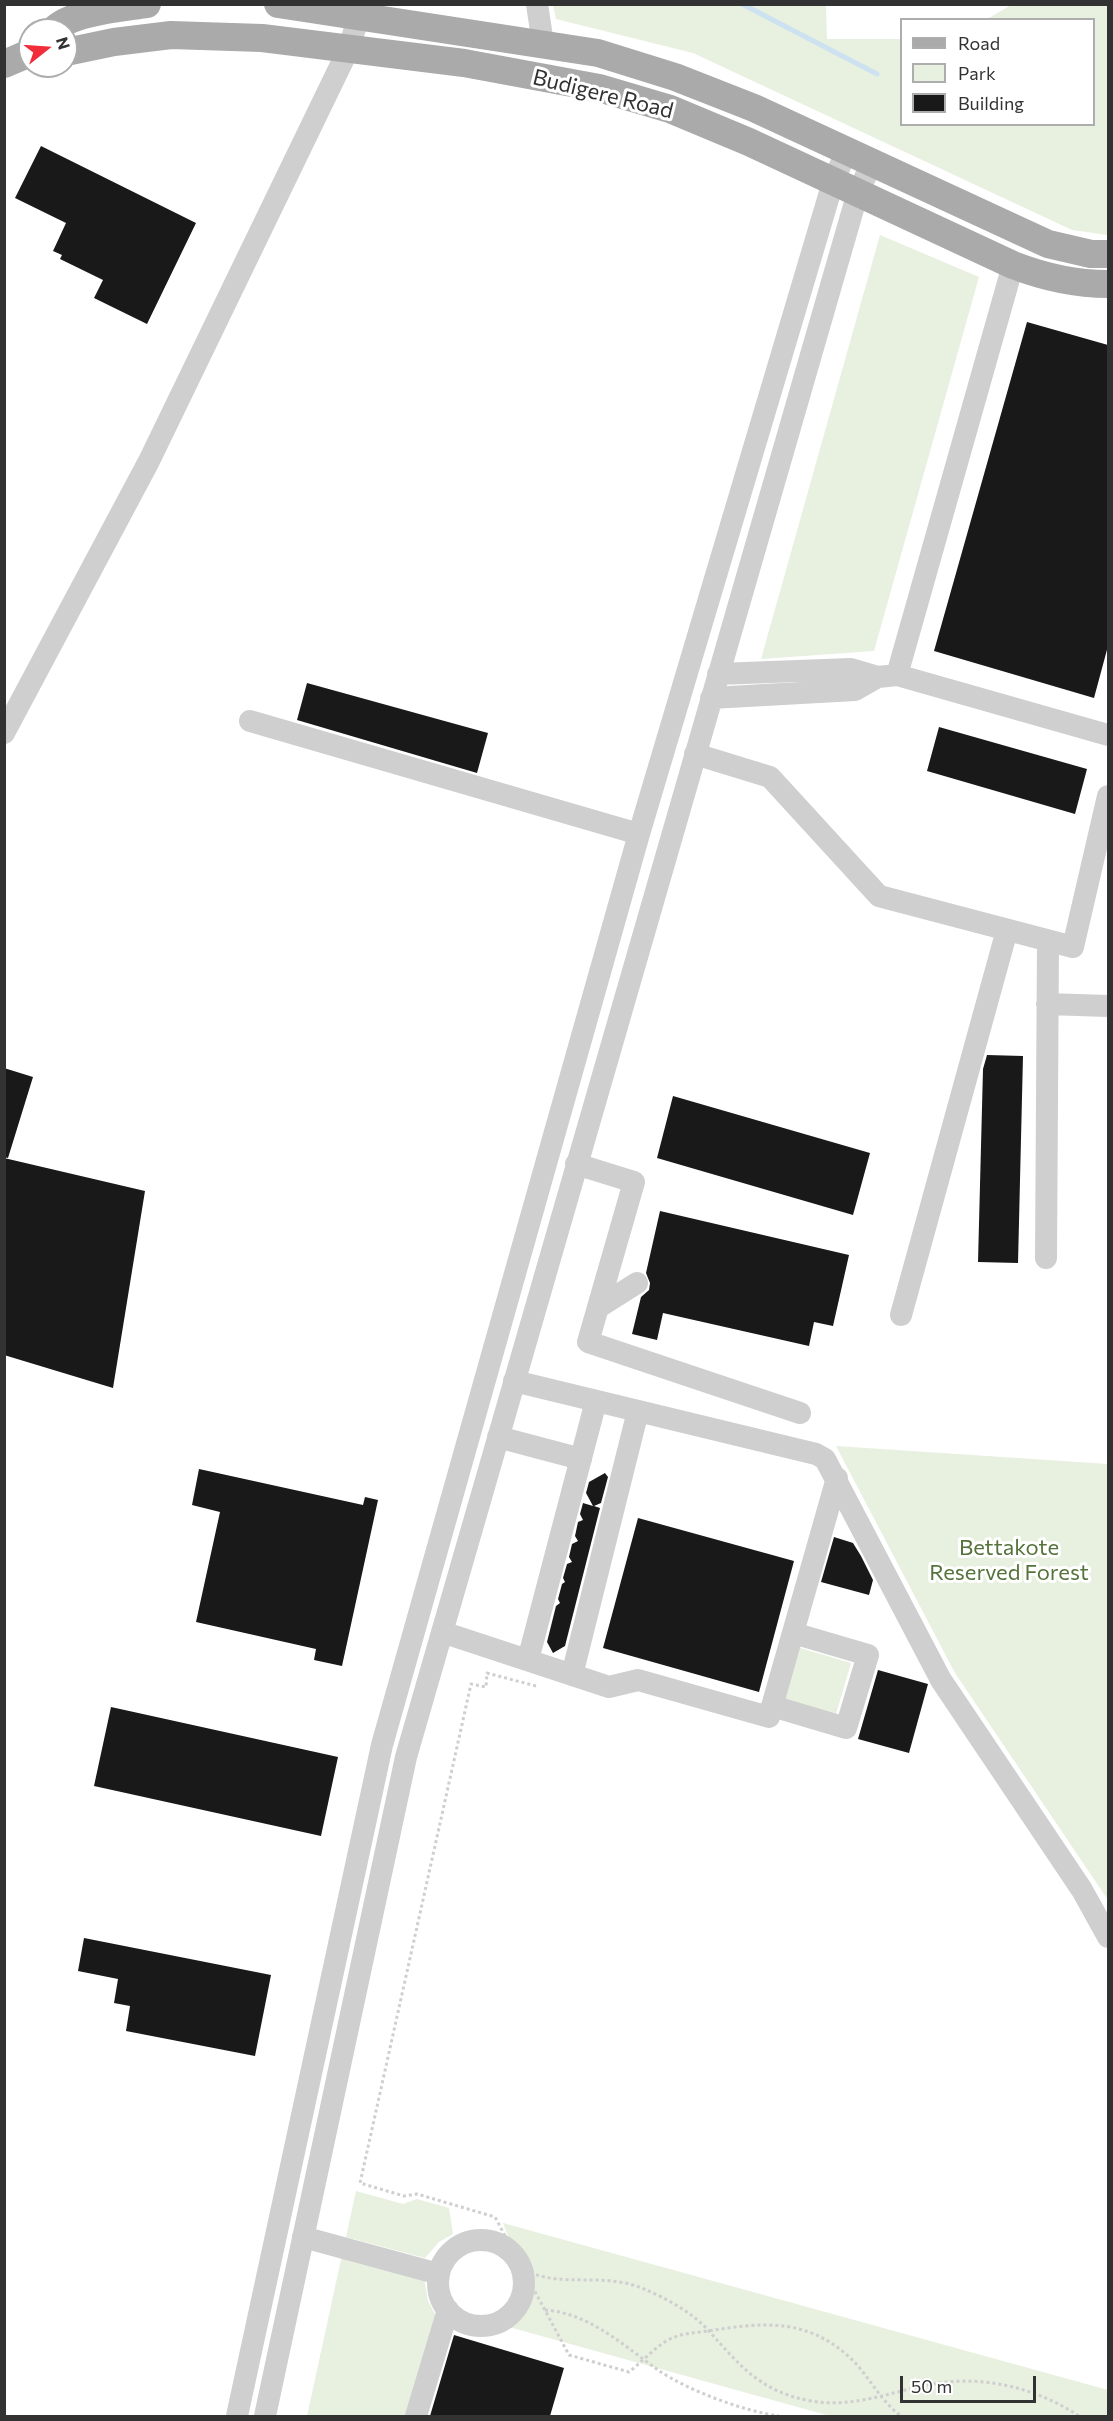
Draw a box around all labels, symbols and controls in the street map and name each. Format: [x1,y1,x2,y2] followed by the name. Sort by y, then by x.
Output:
[18,18,78,78] north arrow
[900,18,1095,126] legend
[958,32,1000,54] text: Road
[53,35,75,52] text: N
[958,62,996,84] text: Park
[530,64,676,124] street label: Budigere Road
[958,92,1024,114] text: Building
[929,1535,1089,1586] park label: Bettakote Reserved Forest
[903,2364,1040,2402] scale bar
[911,2375,952,2397] text: 50 m

